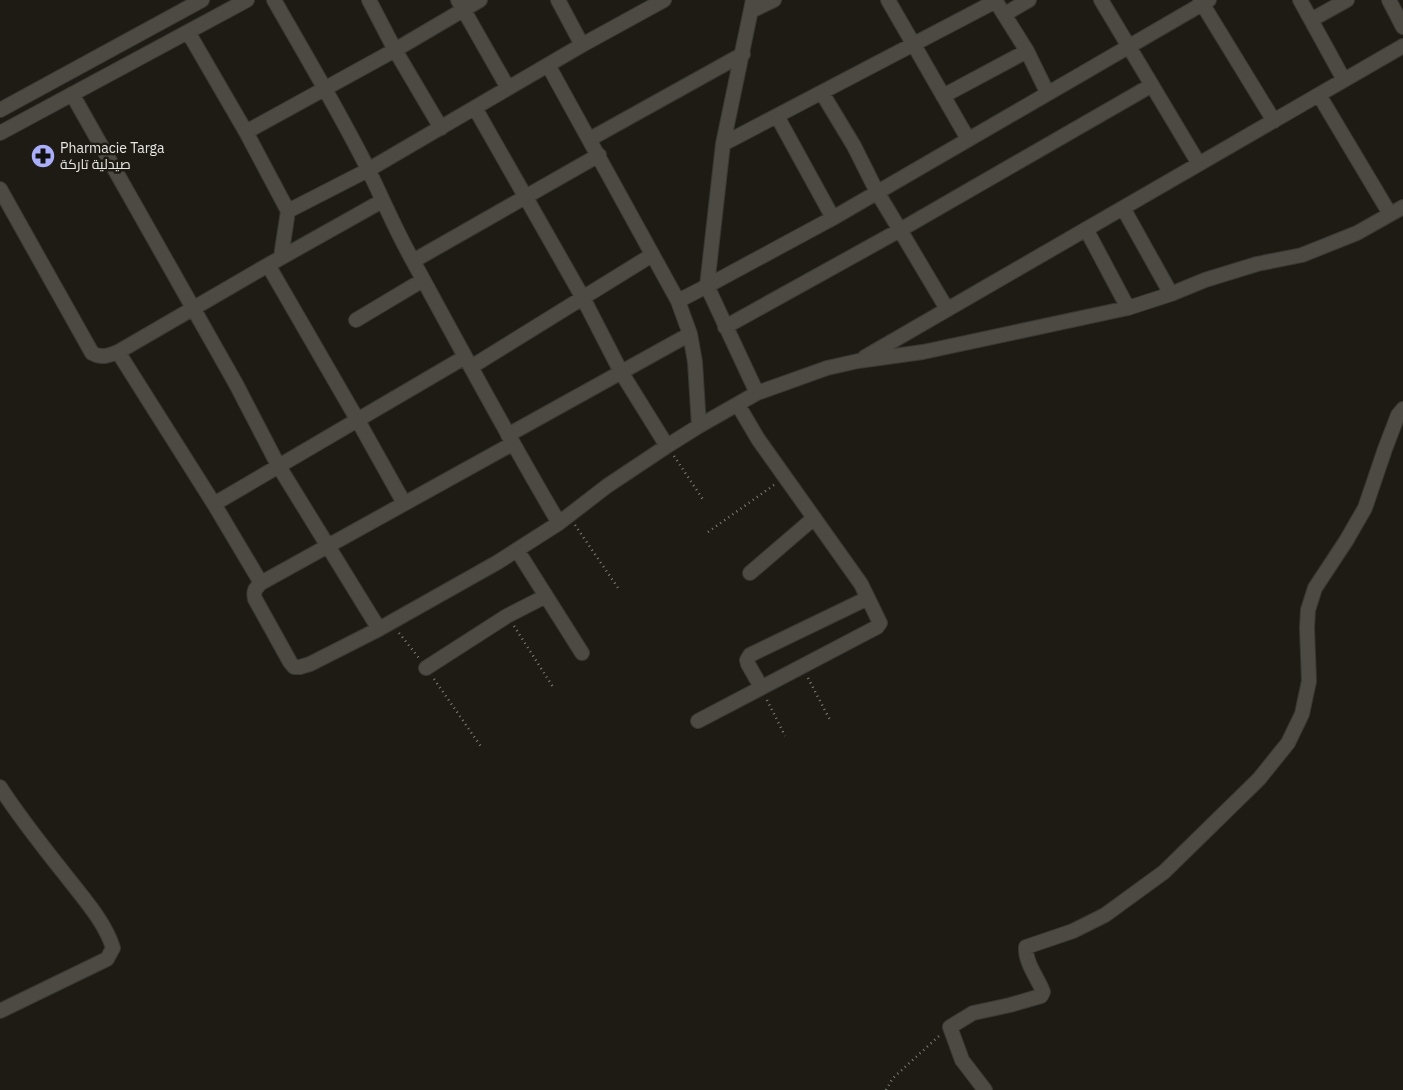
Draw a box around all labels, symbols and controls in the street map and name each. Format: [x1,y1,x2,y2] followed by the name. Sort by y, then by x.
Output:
[60,139,165,173] place label: Pharmacie Targa صيدلية تاركة
[30,143,56,169] pharmacy icon: Pharmacie Targa صيدلية تاركة

